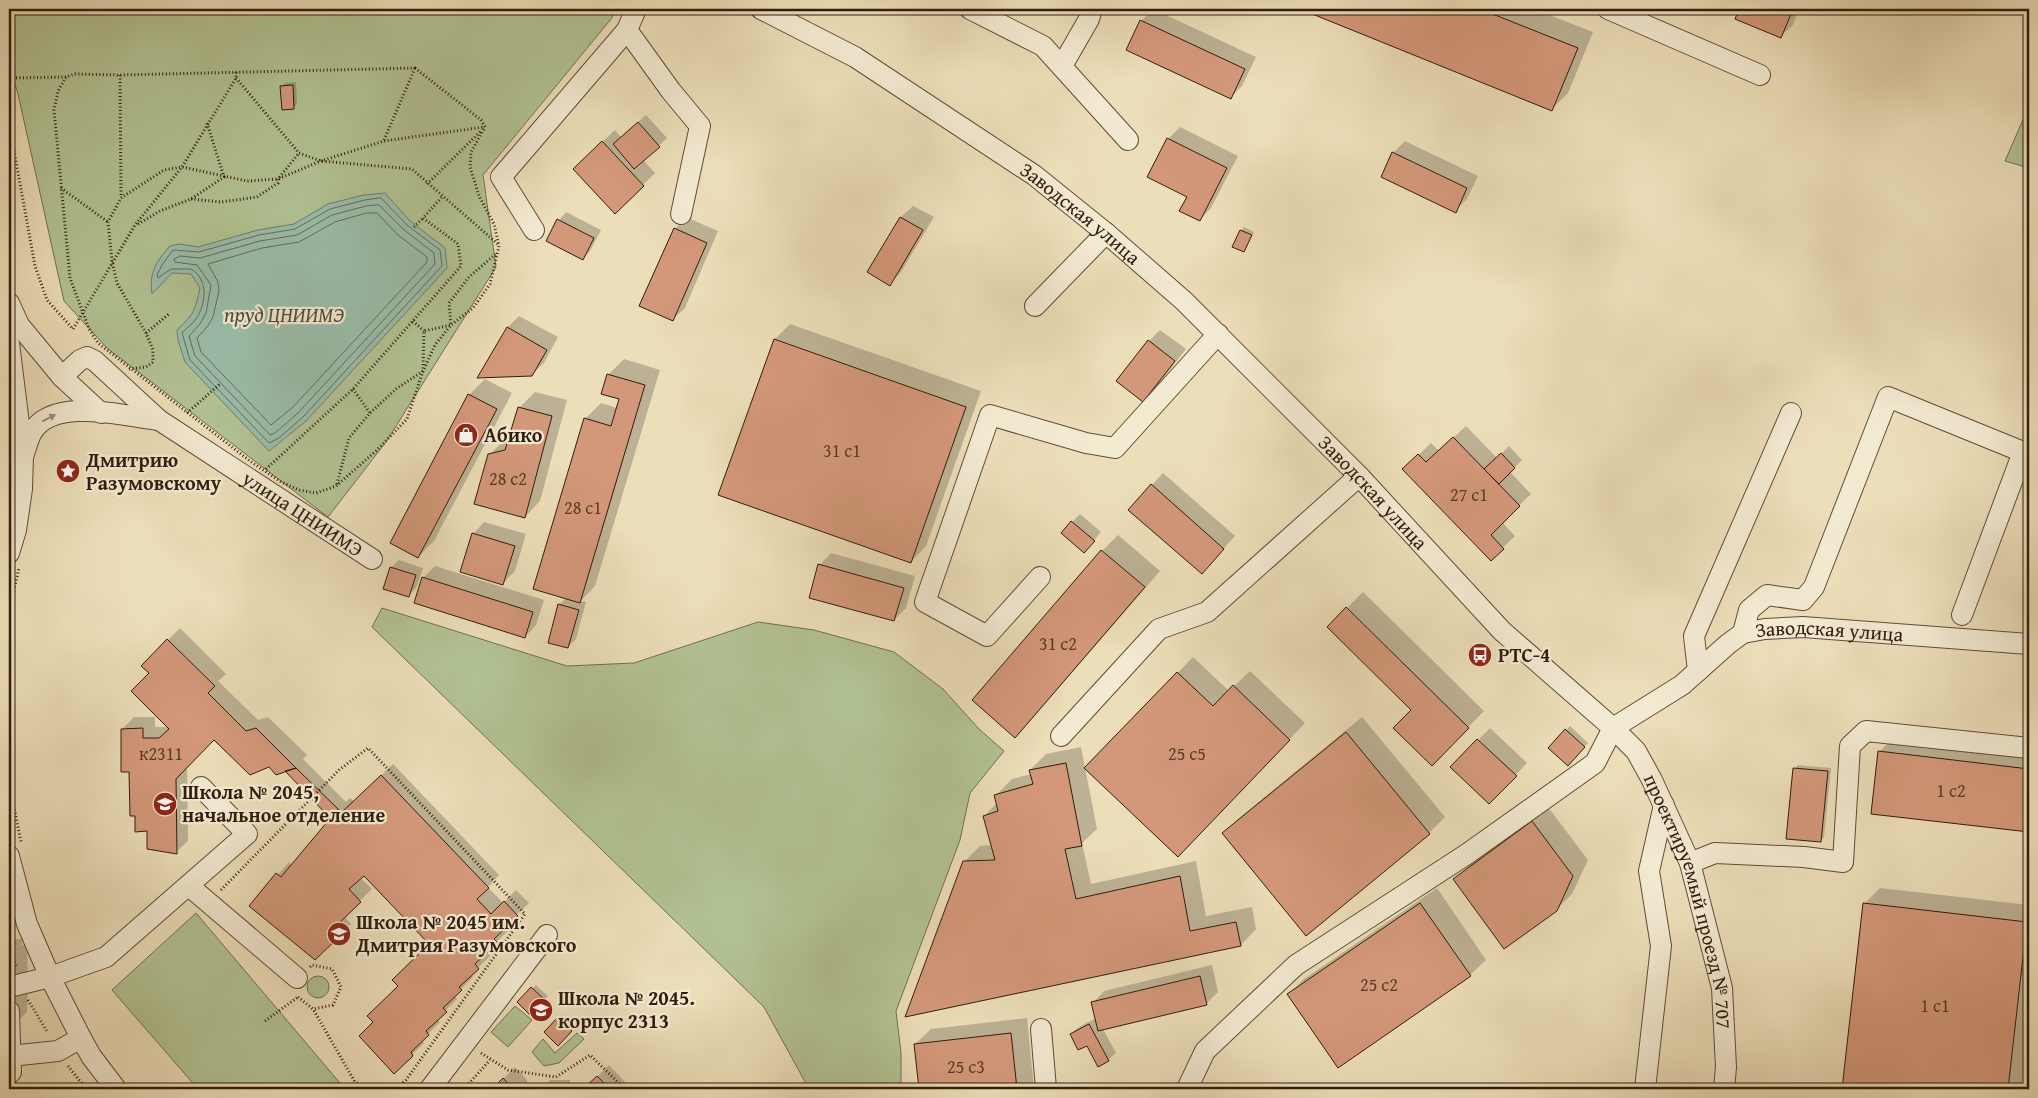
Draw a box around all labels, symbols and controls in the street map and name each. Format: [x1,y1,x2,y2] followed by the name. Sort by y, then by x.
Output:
[1015,155,1148,271] street label: Заводская улица
[224,299,344,330] water label: пруд ЦНИИМЭ
[42,414,57,422] one-way arrow
[484,420,543,449] place label: Абико
[453,422,479,448] shop icon: Абико
[1312,428,1435,556] street label: Заводская улица
[823,437,861,464] house number: 31 с1
[85,445,222,497] place label: Дмитрию Разумовскому
[55,458,81,484] place icon: Дмитрию Разумовскому
[236,463,369,563] street label: улица ЦНИИМЭ
[489,465,527,492] house number: 28 с2
[1450,481,1488,508] house number: 27 с1
[564,494,602,521] house number: 28 с1
[1753,612,1905,649] street label: Заводская улица
[1039,630,1077,657] house number: 31 с2
[1498,640,1550,669] place label: РТС-4
[1467,642,1493,668] bus stop icon: РТС-4
[139,740,183,767] house number: к2311
[1168,740,1206,767] house number: 25 с5
[1637,769,1739,1029] street label: проектируемый проезд № 707
[182,777,385,829] place label: Школа № 2045, начальное отделение
[1936,777,1966,804] house number: 1 с2
[152,791,178,817] school or university icon: Школа № 2045, начальное отделение
[355,907,577,959] place label: Школа № 2045 им. Дмитрия Разумовского
[326,921,352,947] school or university icon: Школа № 2045 им. Дмитрия Разумовского
[1360,971,1398,998] house number: 25 с2
[558,983,695,1035] place label: Школа № 2045. корпус 2313
[1920,992,1950,1019] house number: 1 с1
[528,997,554,1023] school or university icon: Школа № 2045. корпус 2313
[947,1053,985,1080] house number: 25 с3

